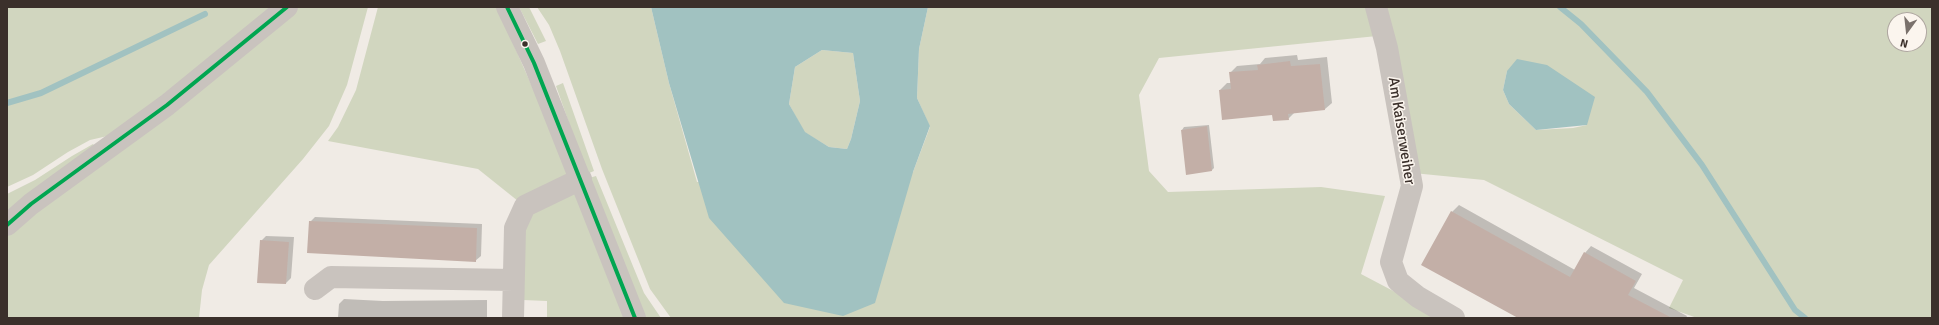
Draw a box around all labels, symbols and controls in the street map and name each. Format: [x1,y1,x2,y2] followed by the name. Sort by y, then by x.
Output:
[1887,12,1927,52] north arrow
[1899,36,1909,50] text: N
[520,39,530,49] unlabelled marker
[1384,76,1418,186] street label: Am Kaiserweiher

